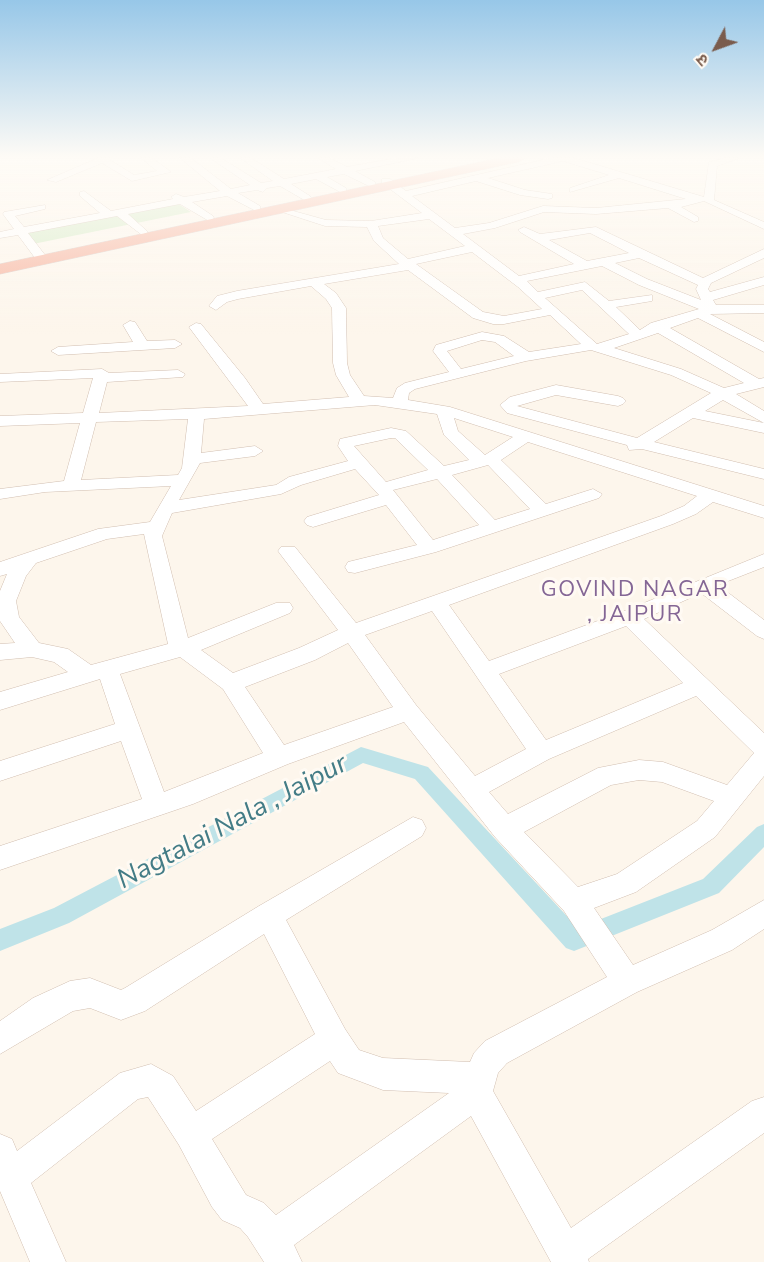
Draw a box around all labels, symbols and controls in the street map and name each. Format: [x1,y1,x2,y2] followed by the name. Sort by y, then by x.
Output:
[686,18,746,78] north arrow
[691,49,714,71] text: उ
[541,578,729,630] district label: GOVIND NAGAR , JAIPUR
[112,749,354,897] water label: Nagtalai Nala , Jaipur

